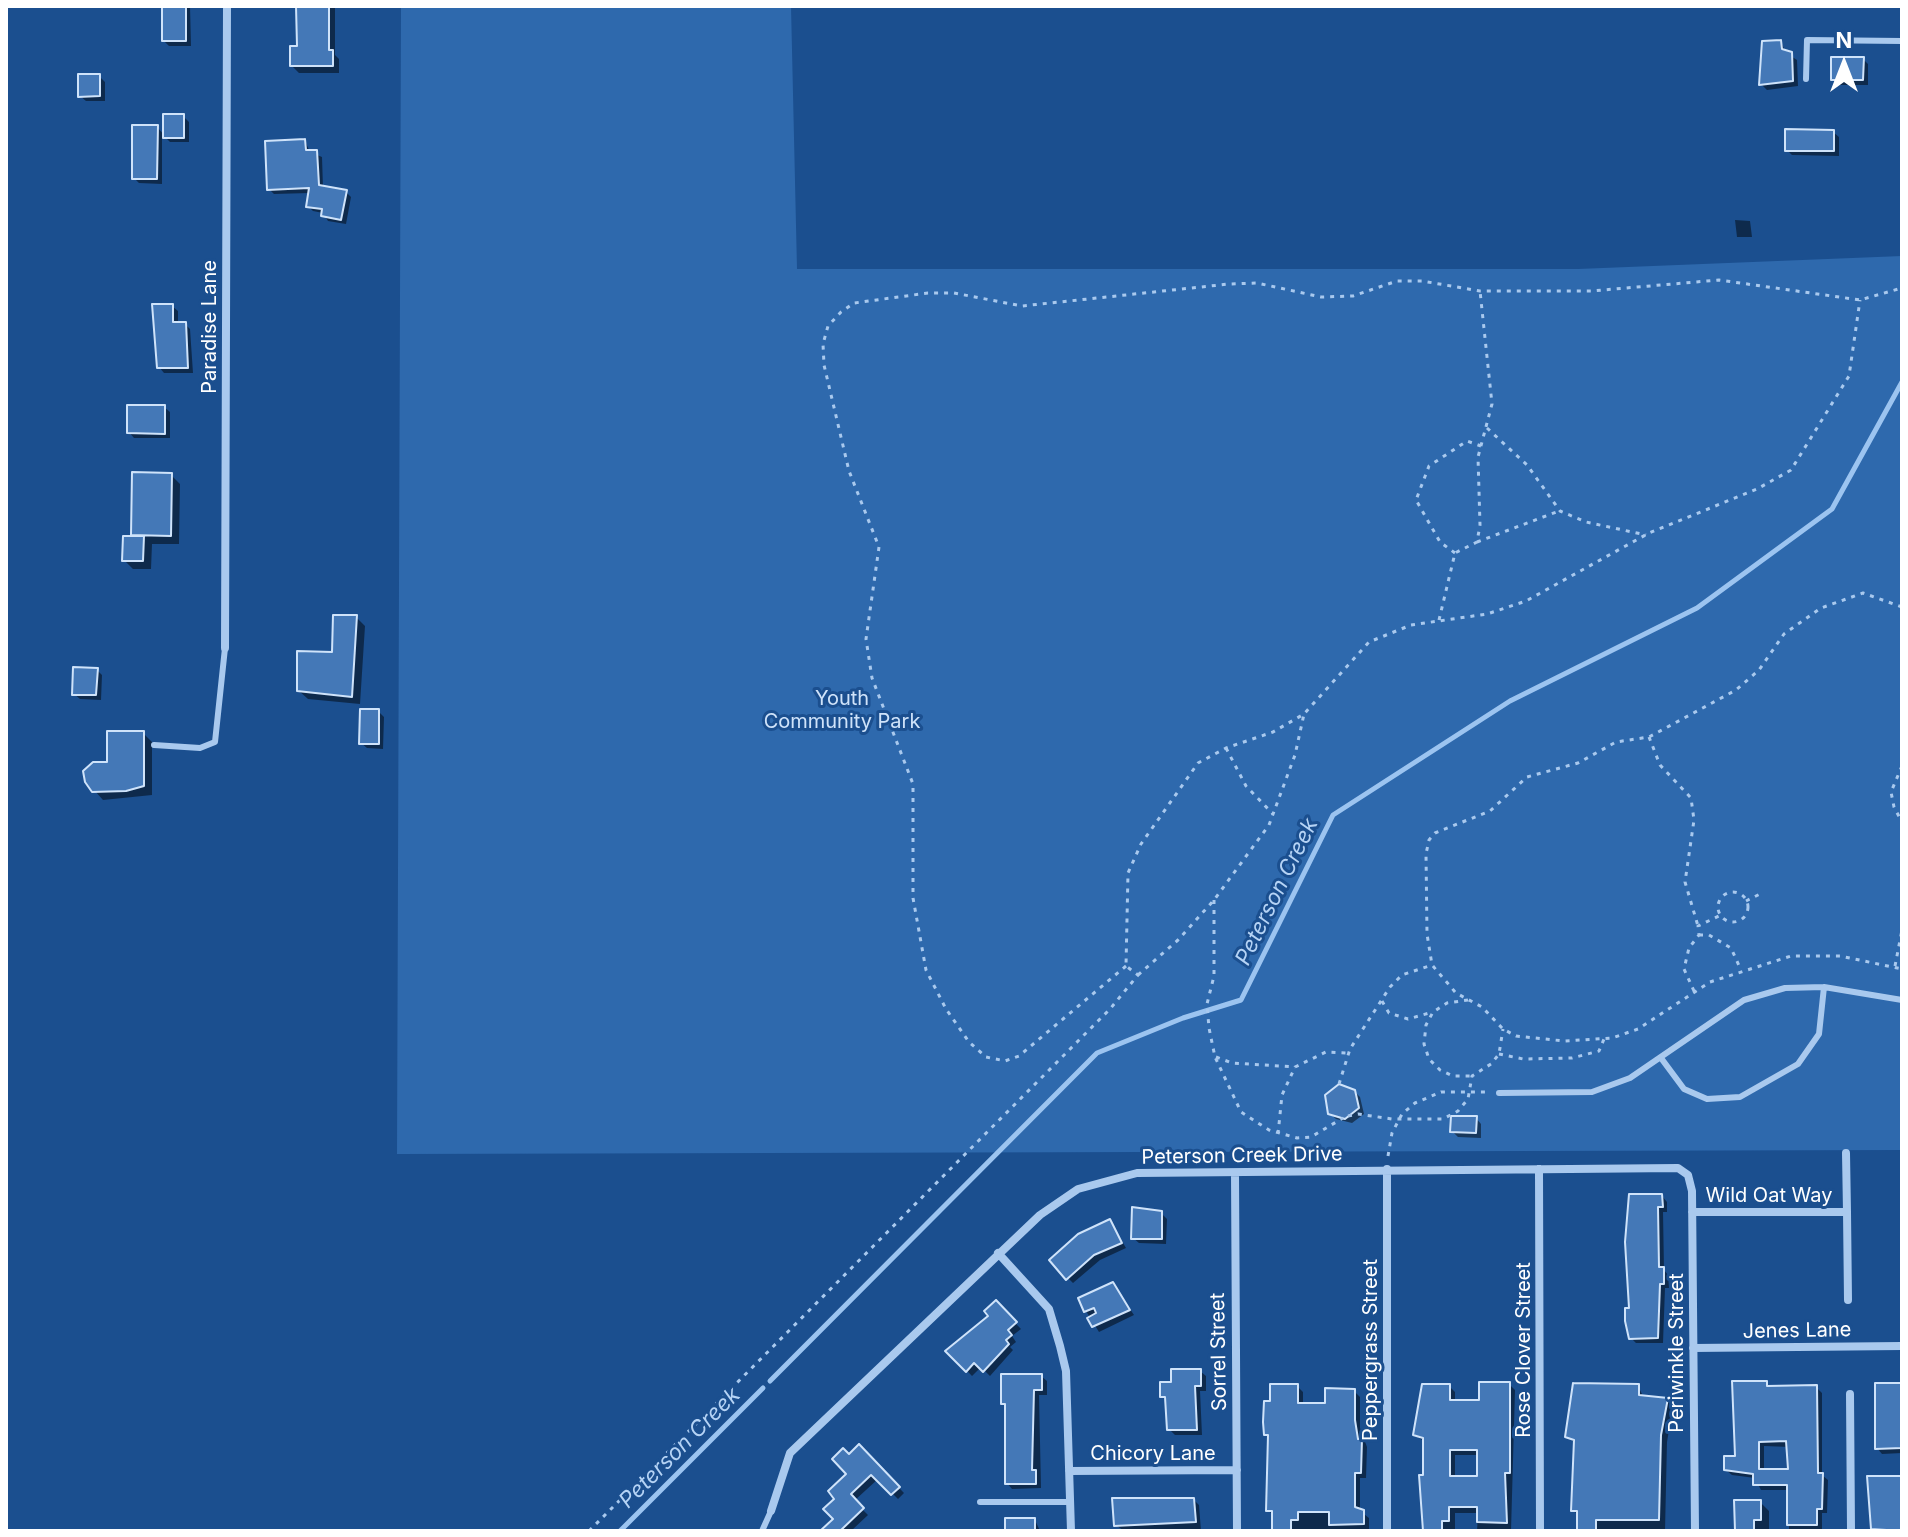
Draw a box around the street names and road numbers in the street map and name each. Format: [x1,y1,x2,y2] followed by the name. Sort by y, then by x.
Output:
[198,260,222,394] street label: Paradise Lane
[1141,1142,1343,1170] street label: Peterson Creek Drive
[1706,1184,1832,1208] street label: Wild Oat Way
[1359,1259,1383,1441] street label: Peppergrass Street
[1512,1262,1536,1438] street label: Rose Clover Street
[1665,1273,1689,1433] street label: Periwinkle Street
[1206,1293,1232,1411] street label: Sorrel Street
[1742,1318,1852,1344] street label: Jenes Lane
[1090,1442,1216,1466] street label: Chicory Lane

